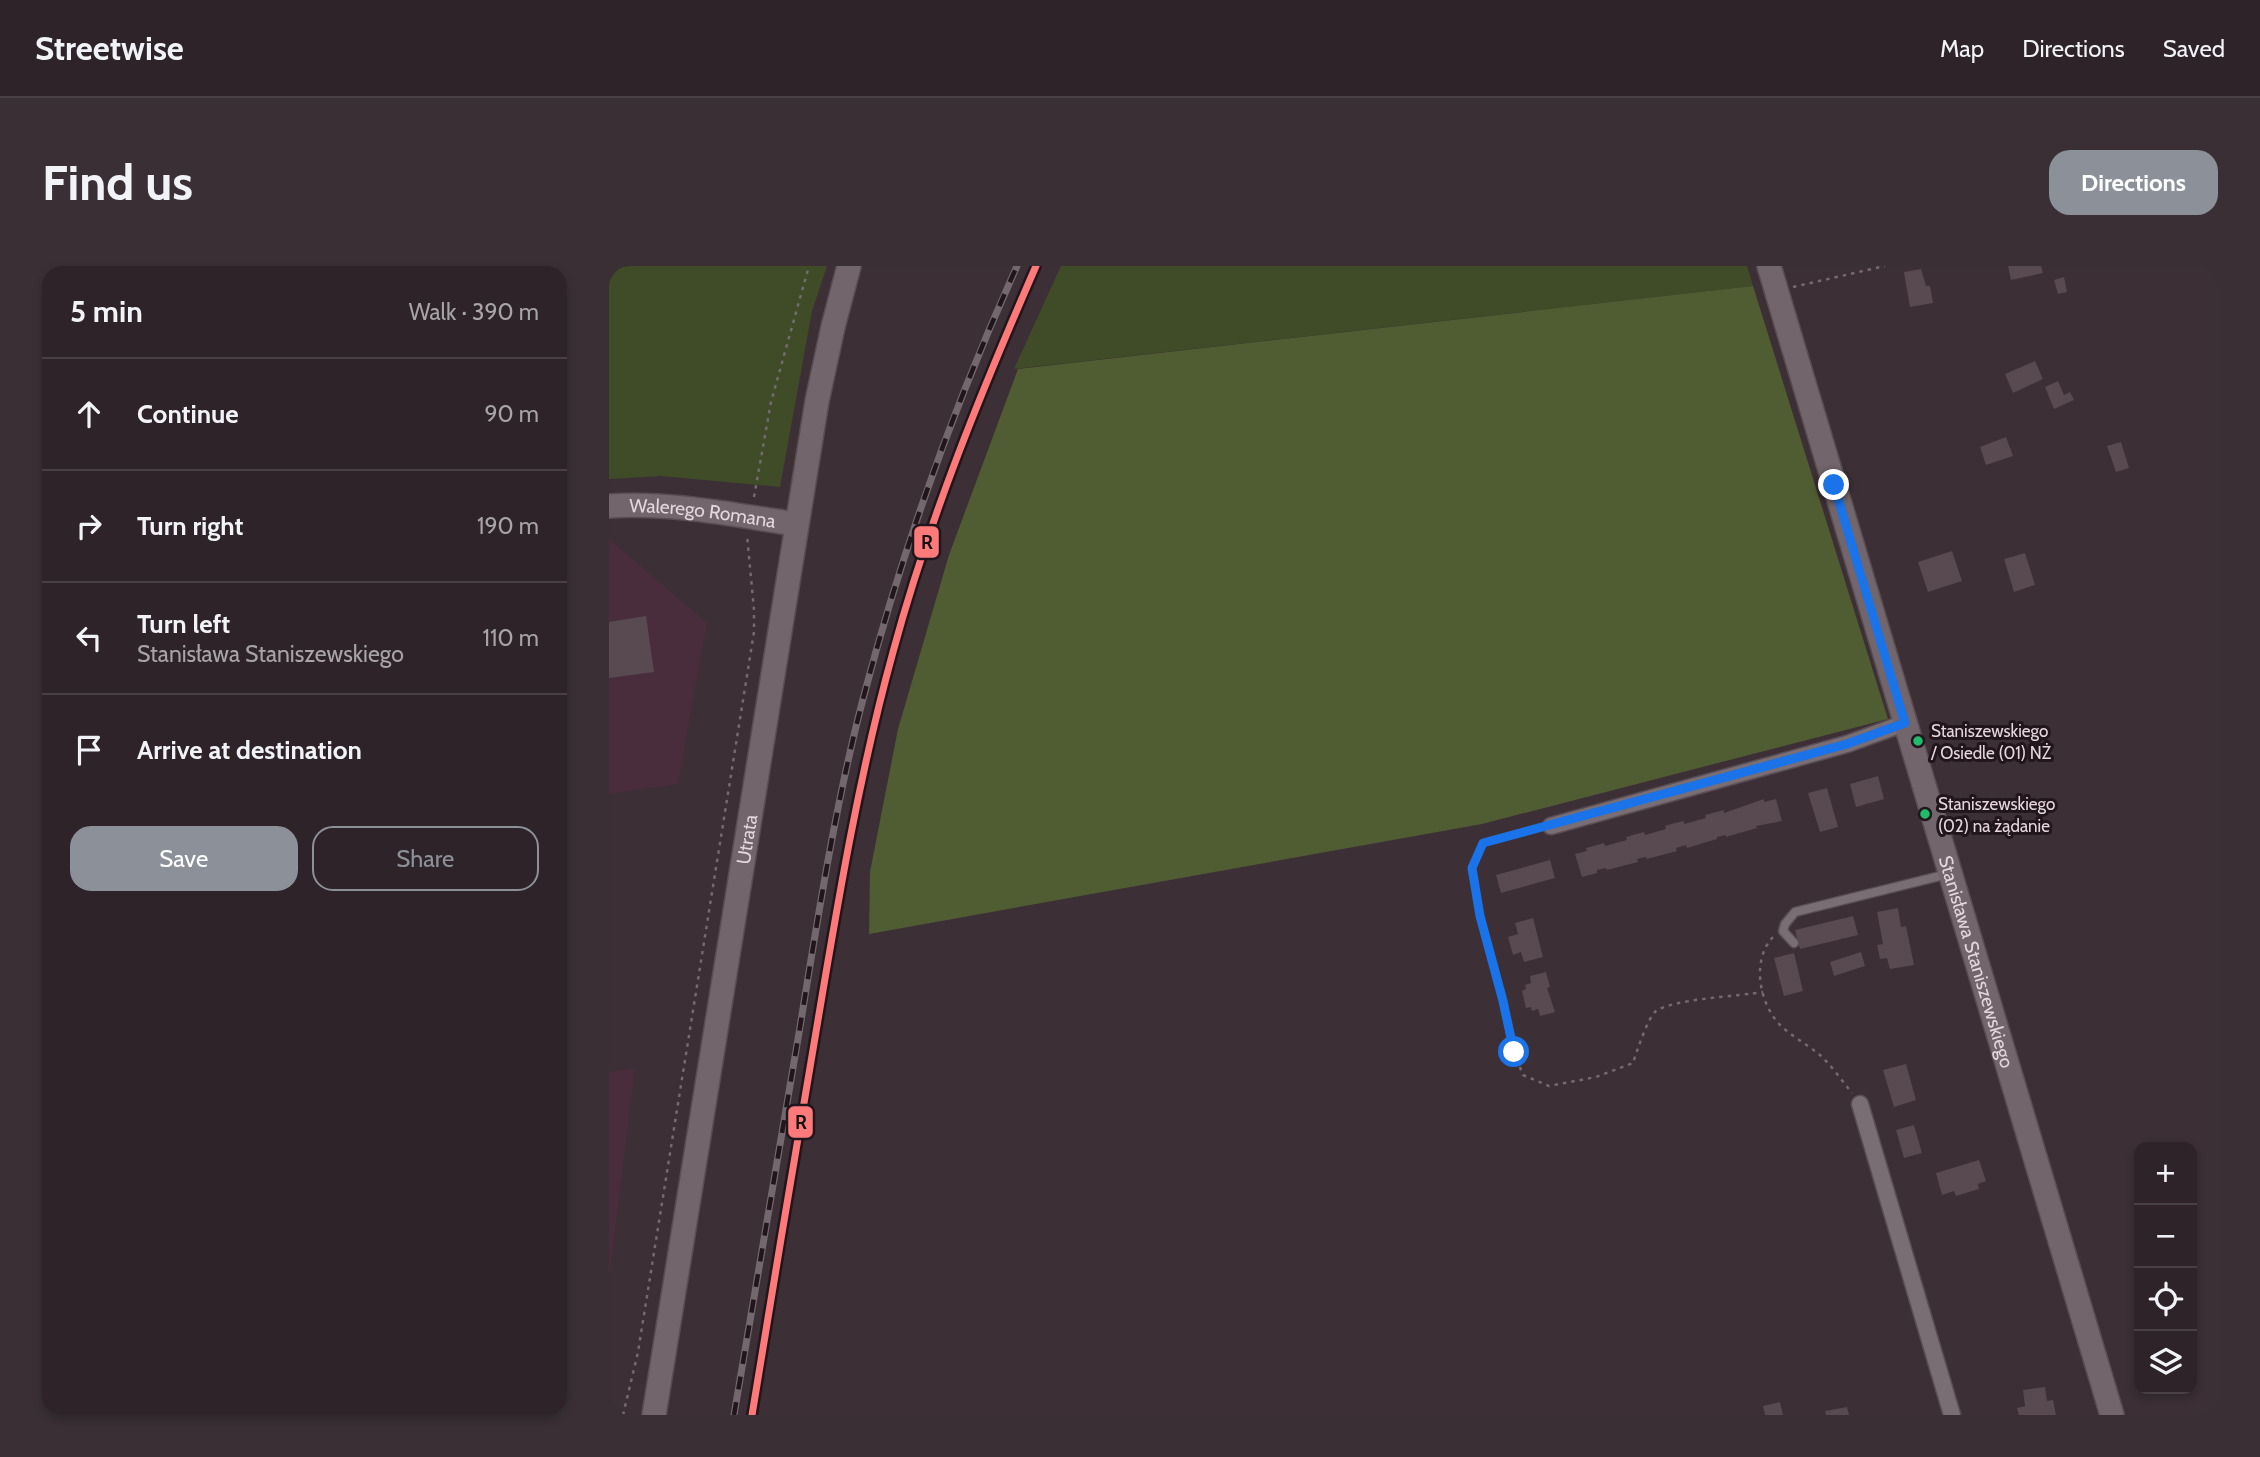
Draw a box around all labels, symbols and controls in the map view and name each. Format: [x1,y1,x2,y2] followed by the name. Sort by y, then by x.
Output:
[35,28,184,68] text: Streetwise
[1940,34,1984,63] text: Map
[2022,34,2125,63] text: Directions
[2163,34,2225,63] text: Saved
[2049,150,2218,215] button: Directions
[42,153,193,212] text: Find us
[70,293,143,330] text: 5 min
[409,298,539,326] text: Walk · 390 m
[70,395,108,433] icon: ahead
[137,398,239,430] text: Continue
[485,400,539,428] text: 90 m
[1818,469,1849,500] route end
[629,494,777,532] street label: Walerego Romana
[70,507,108,545] icon: right
[137,510,243,542] text: Turn right
[477,512,539,540] text: 190 m
[913,525,940,559] line badge: R
[921,531,933,554] text: R
[137,608,230,640] text: Turn left
[70,619,108,657] icon: left
[483,624,539,652] text: 110 m
[137,640,404,668] text: Stanisława Staniszewskiego
[1930,721,2052,763] place label: Staniszewskiego / Osiedle (01) NŻ
[70,731,108,769] icon: arrive
[137,734,362,766] text: Arrive at destination
[1911,734,1925,748] marker: Staniszewskiego / Osiedle (01) NŻ
[1938,794,2055,836] place label: Staniszewskiego (02) na żądanie
[1918,807,1932,821] marker: Staniszewskiego (02) na żądanie
[731,813,762,866] street label: Utrata
[70,826,298,891] button: Save
[312,826,539,891] button: Share
[1934,853,2019,1071] street label: Stanisława Staniszewskiego
[1498,1036,1529,1067] route start
[787,1105,814,1139] line badge: R
[795,1111,807,1134] text: R
[2134,1142,2197,1394] map controls
[2134,1142,2197,1205] button: +
[2134,1205,2197,1268] button: −
[2134,1268,2197,1331] button: locate
[2134,1331,2197,1394] button: layers

